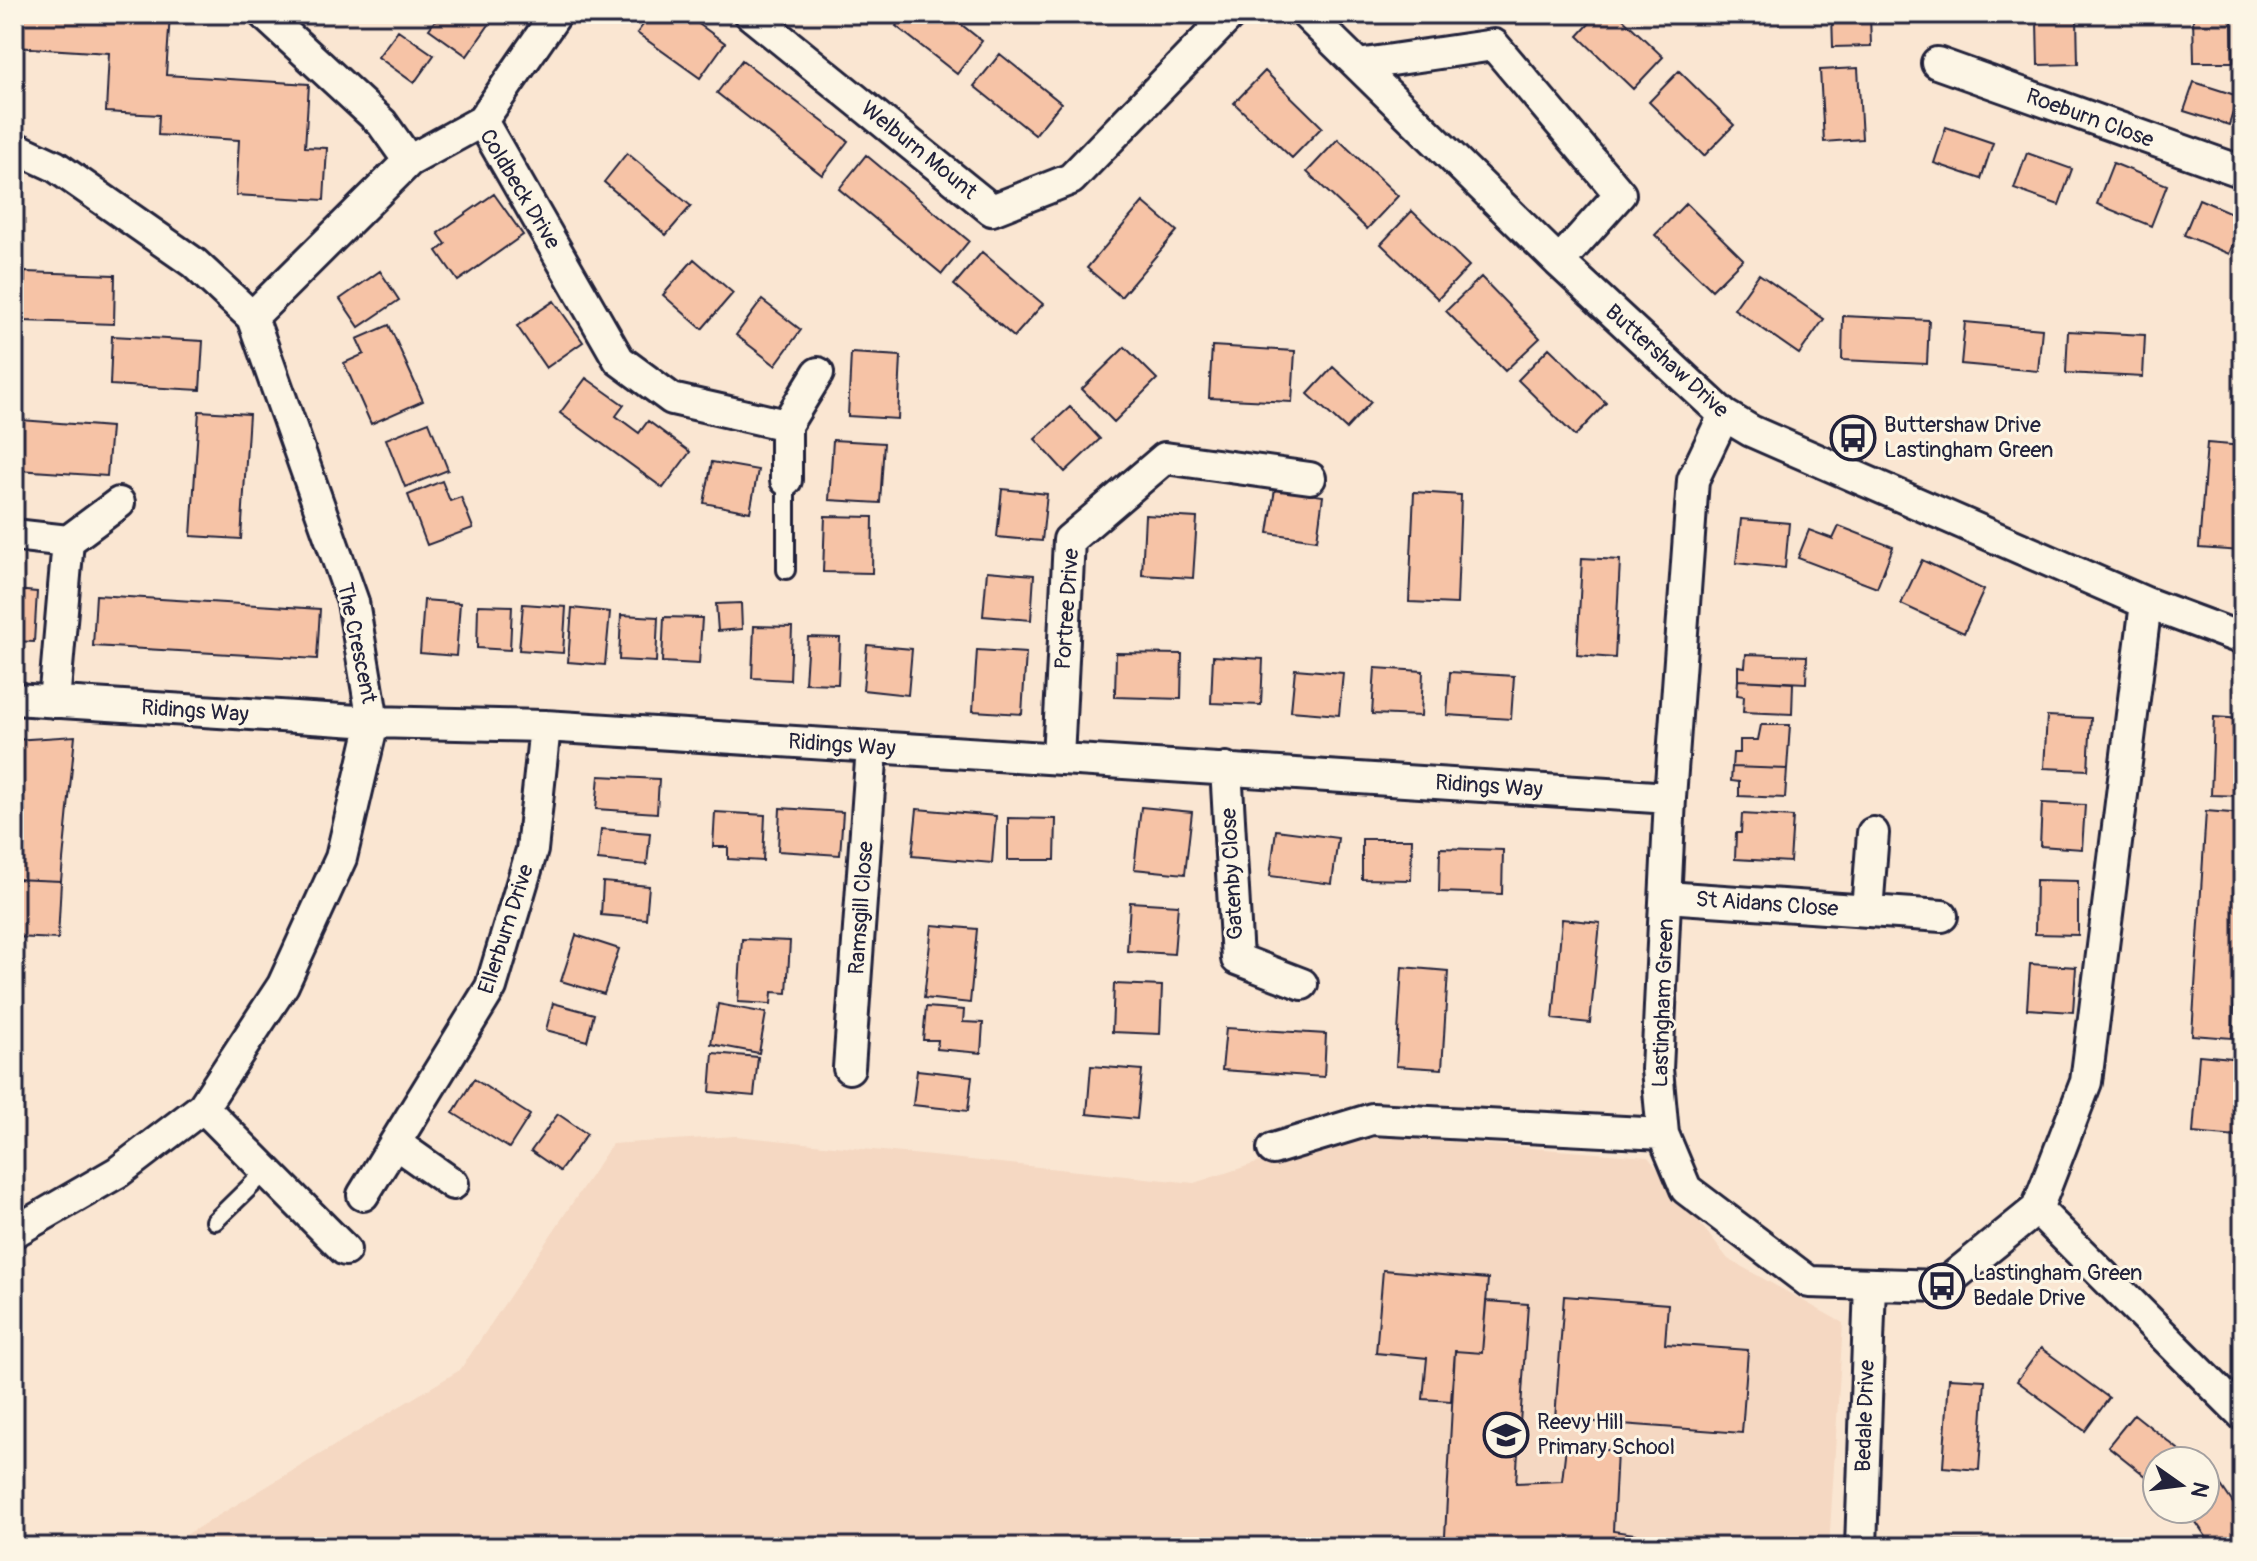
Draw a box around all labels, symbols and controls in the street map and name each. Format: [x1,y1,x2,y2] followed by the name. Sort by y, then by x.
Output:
[2022,82,2158,154] street label: Roeburn Close
[855,95,983,206] street label: Welburn Mount
[473,124,567,254] street label: Coldbeck Drive
[1599,298,1735,424] street label: Buttershaw Drive
[1884,411,2053,464] place label: Buttershaw Drive Lastingham Green
[1829,414,1877,462] bus stop icon: Buttershaw Drive Lastingham Green
[1049,547,1085,671] street label: Portree Drive
[331,580,383,706] street label: The Crescent
[140,693,250,729] street label: Ridings Way
[787,727,897,763] street label: Ridings Way
[1434,768,1544,804] street label: Ridings Way
[1215,807,1249,941] street label: Gatenby Close
[842,840,880,976] street label: Ramsgill Close
[472,861,540,997] street label: Ellerburn Drive
[1695,885,1839,923] street label: St Aidans Close
[1646,918,1680,1088] street label: Lastingham Green
[1973,1259,2142,1312] place label: Lastingham Green Bedale Drive
[1918,1262,1966,1310] bus stop icon: Lastingham Green Bedale Drive
[1849,1359,1881,1473] street label: Bedale Drive
[1537,1408,1675,1461] place label: Reevy Hill Primary School
[1482,1411,1530,1459] school or university icon: Reevy Hill Primary School
[2141,1445,2221,1525] north arrow
[2184,1479,2215,1500] text: N

